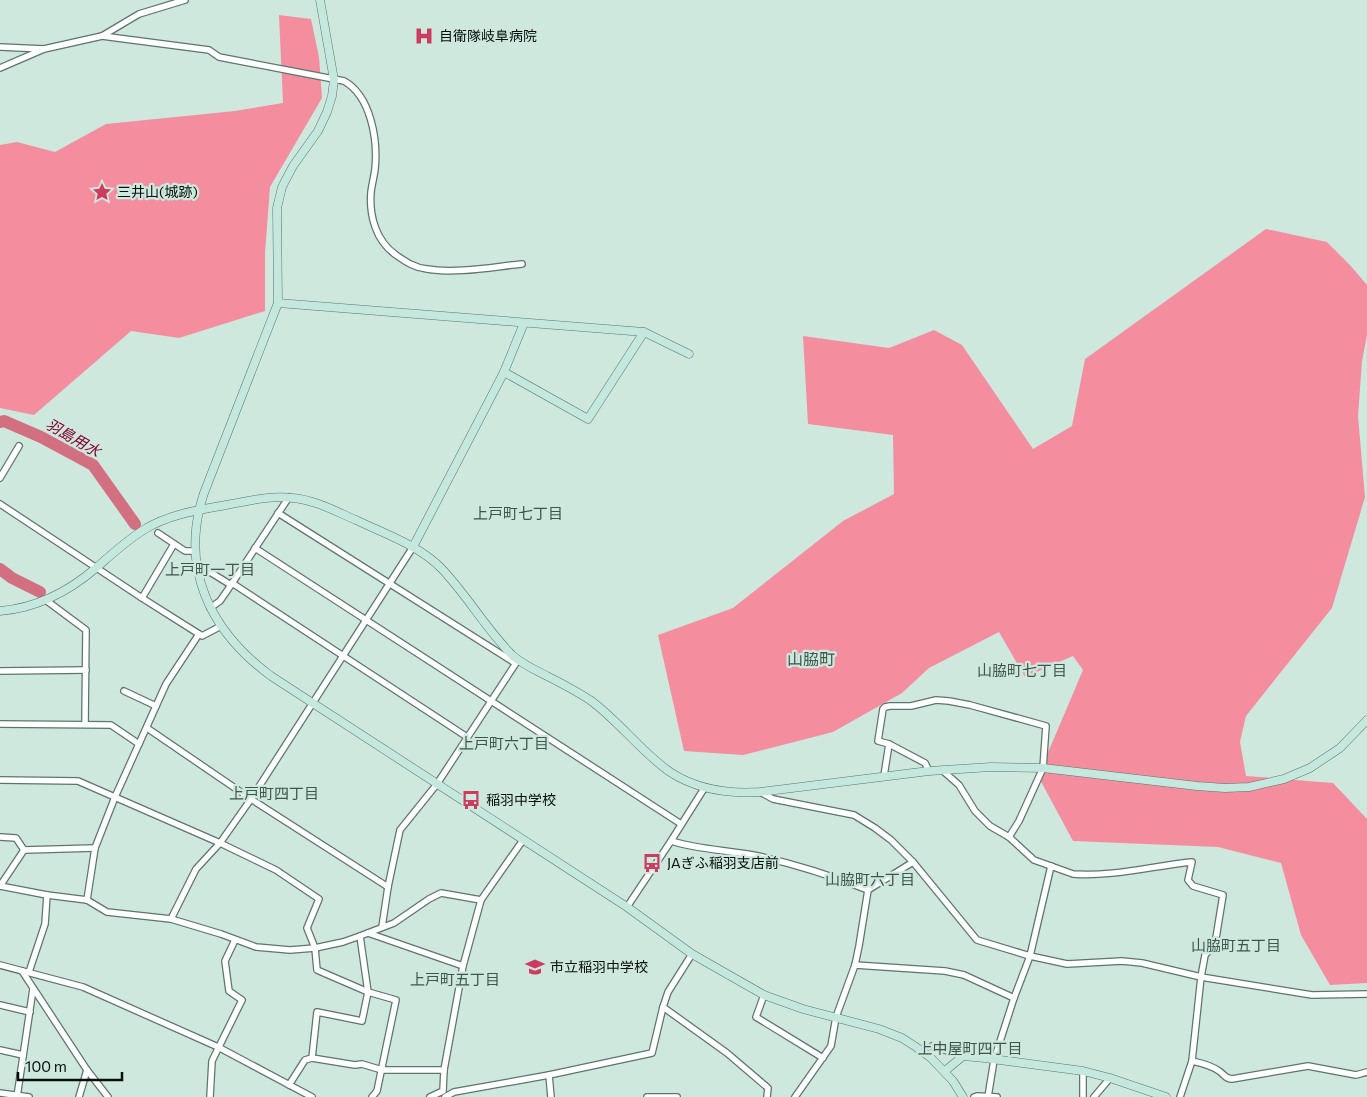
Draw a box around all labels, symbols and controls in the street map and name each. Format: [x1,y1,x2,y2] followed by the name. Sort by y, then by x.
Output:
[413,25,435,47] hospital icon: 自衛隊岐阜病院
[439,27,537,44] place label: 自衛隊岐阜病院
[91,181,113,203] place icon: 三井山(城跡)
[117,183,198,200] place label: 三井山(城跡)
[43,414,106,461] water label: 羽島用水
[473,504,563,522] district label: 上戸町七丁目
[165,560,255,578] district label: 上戸町一丁目
[787,649,835,668] district label: 山脇町
[977,661,1067,679] district label: 山脇町七丁目
[459,734,549,752] district label: 上戸町六丁目
[229,784,319,802] district label: 上戸町四丁目
[460,789,482,811] bus stop icon: 稲羽中学校
[486,791,556,808] place label: 稲羽中学校
[641,852,663,874] bus stop icon: JAぎふ稲羽支店前
[667,854,779,871] place label: JAぎふ稲羽支店前
[825,870,915,888] district label: 山脇町六丁目
[1191,936,1281,954] district label: 山脇町五丁目
[524,956,546,978] school or university icon: 市立稲羽中学校
[550,958,648,975] place label: 市立稲羽中学校
[410,970,500,988] district label: 上戸町五丁目
[917,1039,1023,1057] district label: 上中屋町四丁目
[18,1050,121,1082] scale bar
[25,1057,67,1075] text: 100 m

